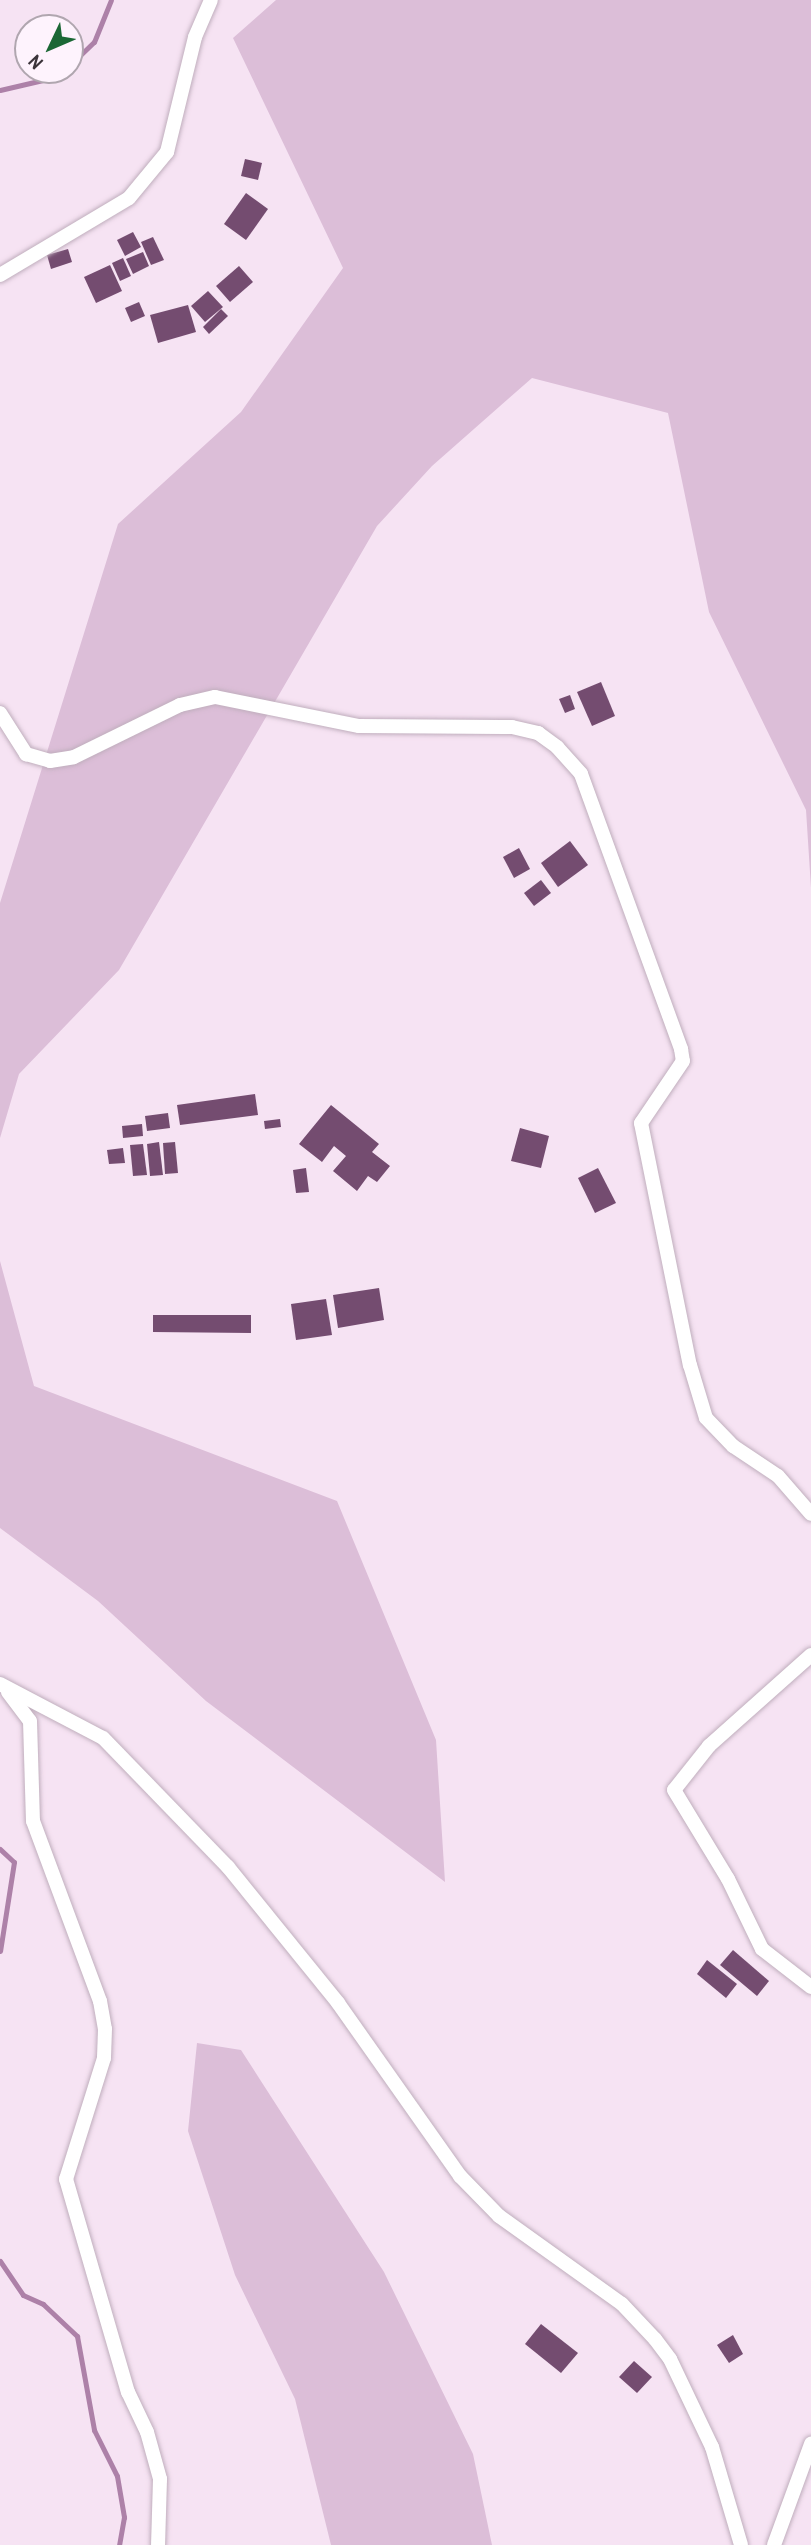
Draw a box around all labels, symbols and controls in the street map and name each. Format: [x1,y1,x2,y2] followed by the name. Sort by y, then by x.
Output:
[14,14,84,84] north arrow
[22,49,49,75] text: N

